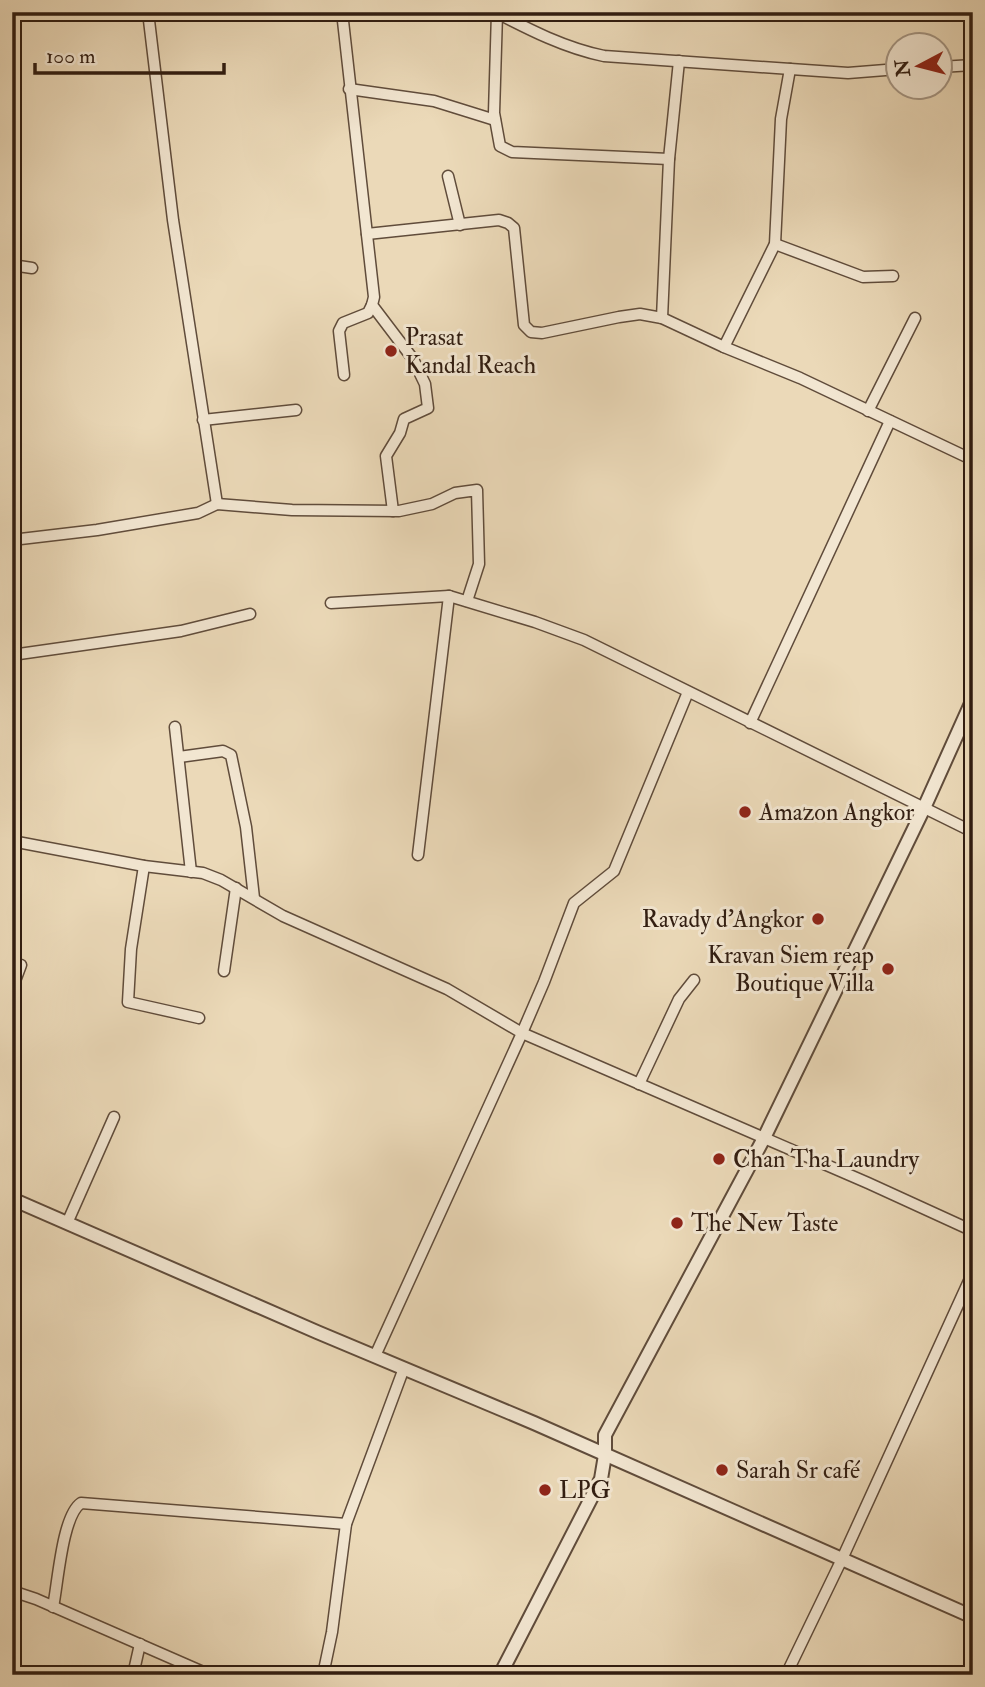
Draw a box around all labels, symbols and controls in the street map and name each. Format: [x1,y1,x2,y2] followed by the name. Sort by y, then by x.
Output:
[35,32,224,76] scale bar
[884,32,954,102] north arrow
[46,43,96,70] text: 100 m
[890,57,916,79] text: N
[405,322,536,381] place label: Prasat Kandal Reach
[383,343,399,359] marker: Prasat Kandal Reach
[758,797,914,828] place label: Amazon Angkor
[737,804,753,820] marker: Amazon Angkor
[642,904,804,935] place label: Ravady d'Angkor
[810,911,826,927] marker: Ravady d'Angkor
[707,940,875,999] place label: Kravan Siem reap Boutique Villa
[880,961,896,977] marker: Kravan Siem reap Boutique Villa
[733,1144,920,1175] place label: Chan Tha Laundry
[711,1151,727,1167] marker: Chan Tha Laundry
[691,1208,838,1239] place label: The New Taste
[669,1215,685,1231] marker: The New Taste
[736,1455,861,1486] place label: Sarah Sr café
[714,1462,730,1478] marker: Sarah Sr café
[559,1475,611,1506] place label: LPG
[537,1482,553,1498] marker: LPG

